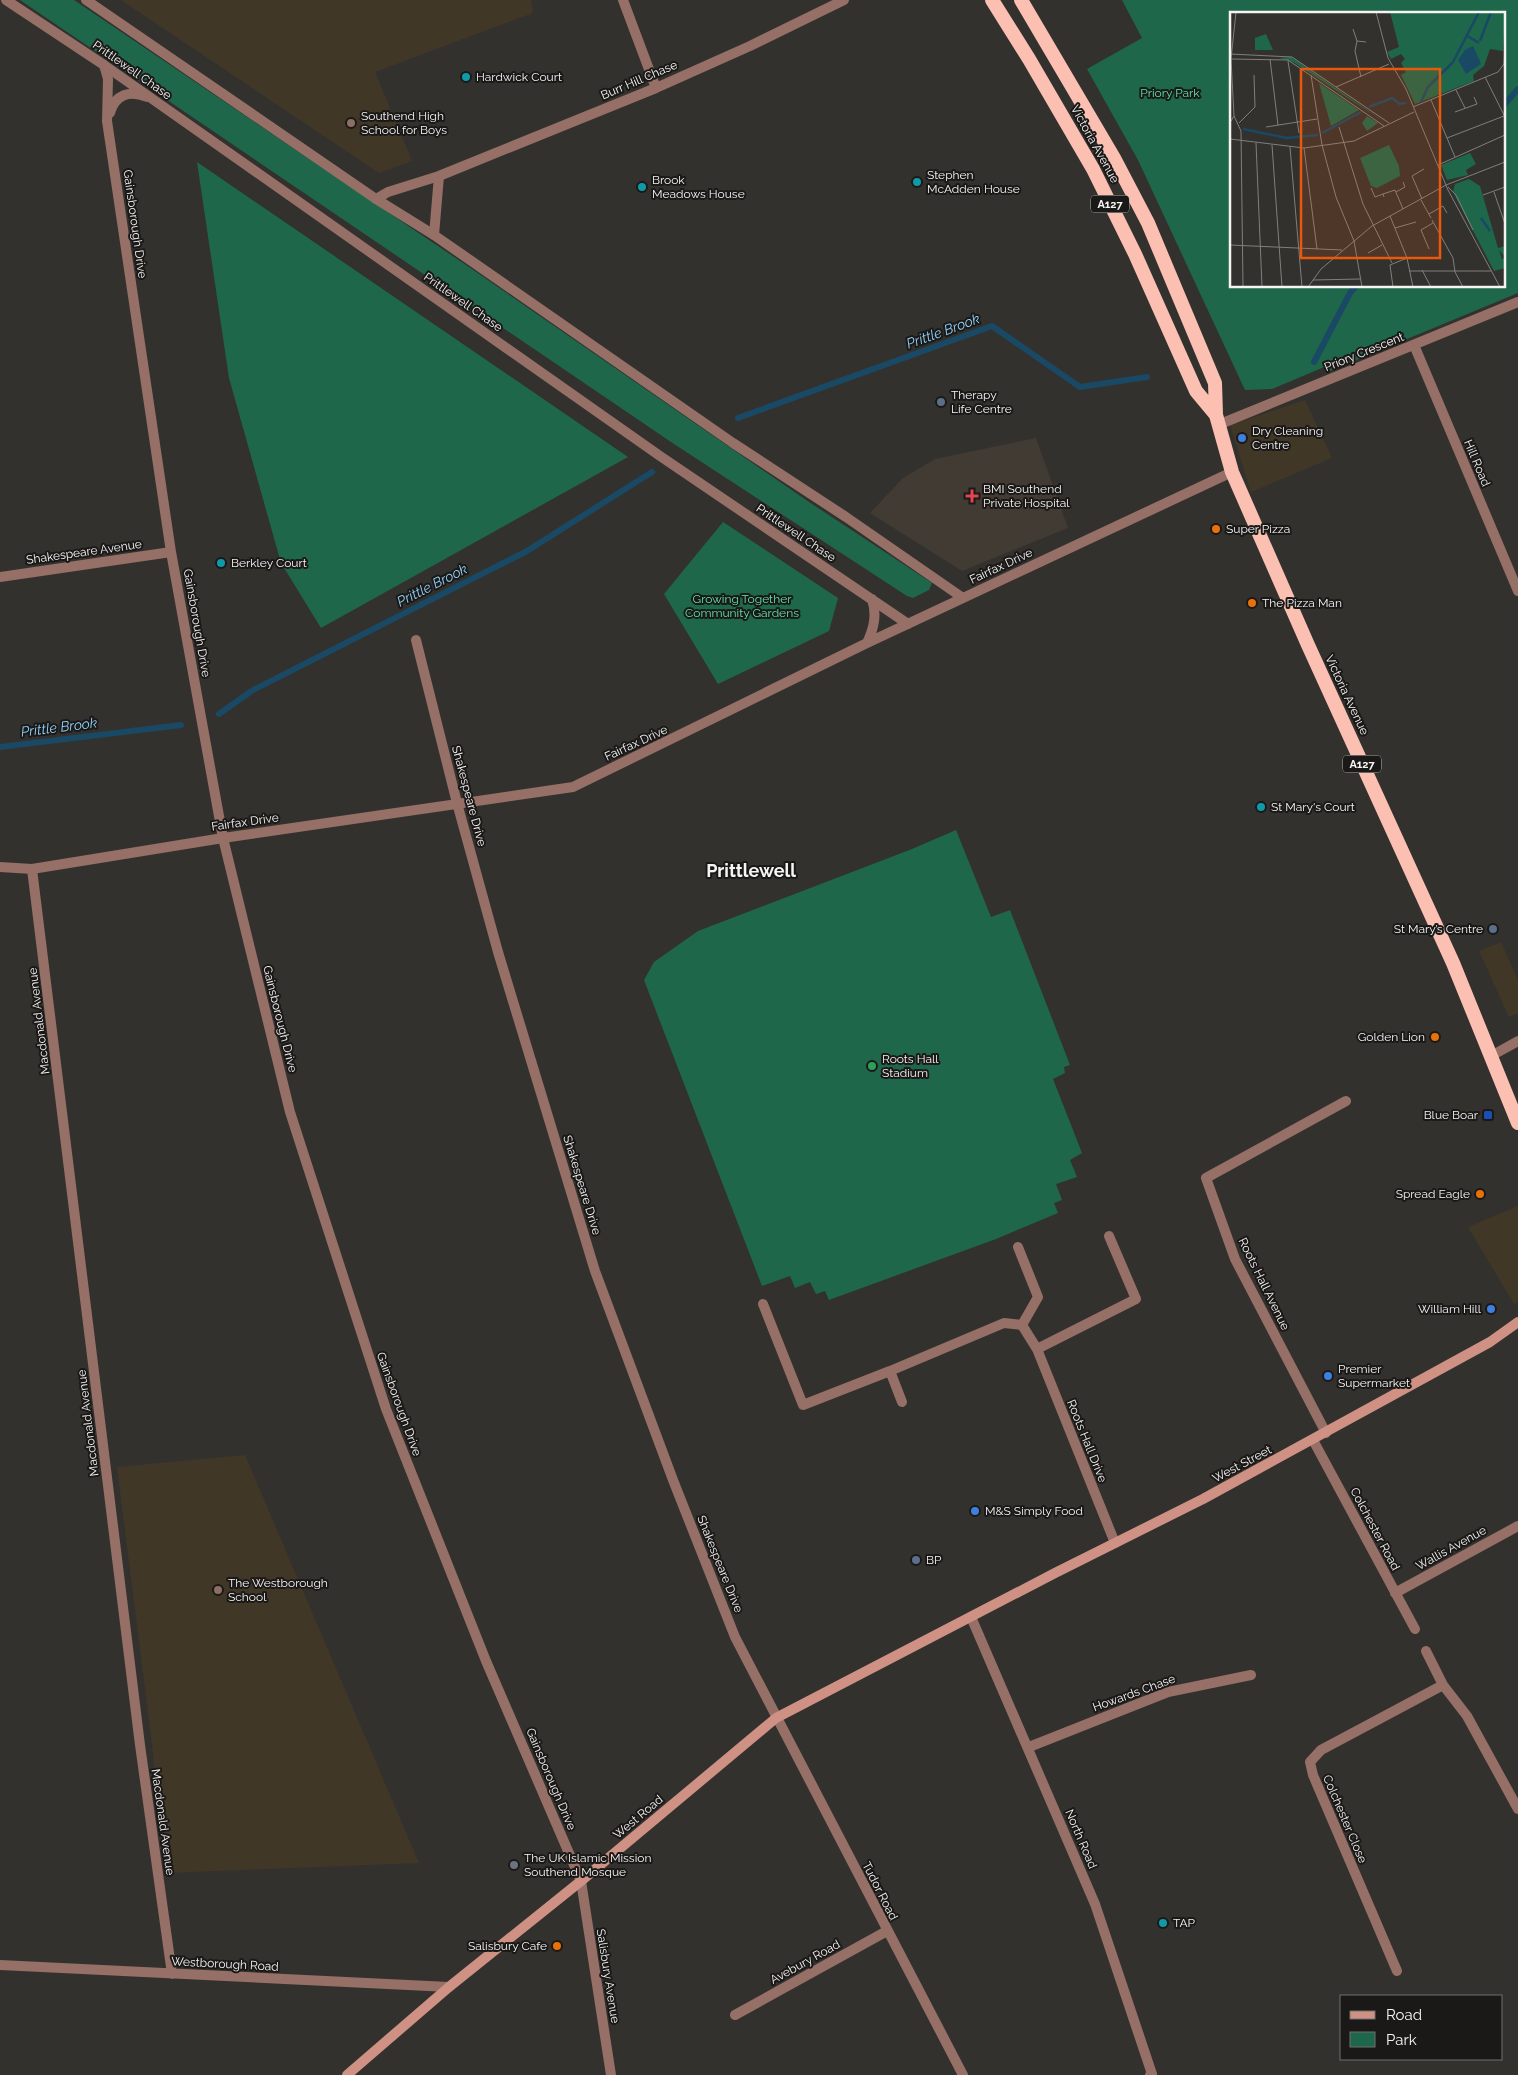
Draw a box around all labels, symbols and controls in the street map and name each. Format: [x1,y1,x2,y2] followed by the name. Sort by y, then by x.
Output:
[1230,12,1506,288] inset map
[90,38,174,102] street label: Prittlewell Chase
[599,58,679,102] street label: Burr Hill Chase
[476,70,562,84] place label: Hardwick Court
[460,71,472,83] marker: Hardwick Court
[1140,86,1200,100] park label: Priory Park
[1068,103,1122,185] street label: Victoria Avenue
[361,109,447,137] place label: Southend High School for Boys
[345,117,357,129] marker: Southend High School for Boys
[927,168,1020,196] place label: Stephen McAdden House
[120,169,150,279] street label: Gainsborough Drive
[652,173,745,201] place label: Brook Meadows House
[911,176,923,188] marker: Stephen McAdden House
[636,181,648,193] marker: Brook Meadows House
[1091,195,1129,212] road number: A127
[421,270,505,334] street label: Prittlewell Chase
[904,310,982,352] water label: Prittle Brook
[1322,330,1406,374] street label: Priory Crescent
[951,388,1012,416] place label: Therapy Life Centre
[935,396,947,408] marker: Therapy Life Centre
[1252,424,1323,452] place label: Dry Cleaning Centre
[1236,432,1248,444] marker: Dry Cleaning Centre
[1461,437,1493,489] street label: Hill Road
[983,482,1070,510] place label: BMI Southend Private Hospital
[965,489,979,503] marker: BMI Southend Private Hospital
[754,501,838,565] street label: Prittlewell Chase
[1226,522,1290,536] place label: Super Pizza
[1210,523,1222,535] marker: Super Pizza
[25,537,143,567] street label: Shakespeare Avenue
[967,545,1035,587] street label: Fairfax Drive
[231,556,307,570] place label: Berkley Court
[215,557,227,569] marker: Berkley Court
[394,560,470,610] water label: Prittle Brook
[181,568,213,678] street label: Gainsborough Drive
[685,592,799,620] park label: Growing Together Community Gardens
[1262,596,1342,610] place label: The Pizza Man
[1246,597,1258,609] marker: The Pizza Man
[1322,653,1372,737] street label: Victoria Avenue
[20,714,99,740] water label: Prittle Brook
[602,722,670,764] street label: Fairfax Drive
[449,744,489,848] street label: Shakespeare Drive
[1343,756,1381,772] road number: A127
[1271,800,1355,814] place label: St Mary's Court
[1255,801,1267,813] marker: St Mary's Court
[210,810,280,834] street label: Fairfax Drive
[706,860,796,881] district label: Prittlewell
[1394,922,1483,936] place label: St Mary’s Centre
[1487,923,1499,935] marker: St Mary’s Centre
[260,964,300,1074] street label: Gainsborough Drive
[26,967,52,1075] street label: Macdonald Avenue
[1358,1030,1425,1044] place label: Golden Lion
[1429,1031,1441,1043] marker: Golden Lion
[882,1052,939,1080] place label: Roots Hall Stadium
[866,1060,878,1072] marker: Roots Hall Stadium
[1424,1108,1479,1122] place label: Blue Boar
[1482,1109,1494,1121] marker: Blue Boar
[560,1133,604,1237] street label: Shakespeare Drive
[1396,1187,1470,1201] place label: Spread Eagle
[1474,1188,1486,1200] marker: Spread Eagle
[1236,1236,1292,1332] street label: Roots Hall Avenue
[1418,1302,1482,1316] place label: William Hill
[1485,1303,1497,1315] marker: William Hill
[374,1350,424,1458] street label: Gainsborough Drive
[1338,1362,1410,1390] place label: Premier Supermarket
[75,1369,101,1477] street label: Macdonald Avenue
[1322,1370,1334,1382] marker: Premier Supermarket
[1064,1398,1110,1484] street label: Roots Hall Drive
[1210,1443,1274,1485] street label: West Street
[1347,1485,1403,1573] street label: Colchester Road
[985,1504,1083,1518] place label: M&S Simply Food
[969,1505,981,1517] marker: M&S Simply Food
[694,1513,746,1615] street label: Shakespeare Drive
[1413,1523,1489,1573] street label: Wallis Avenue
[926,1553,942,1567] place label: BP
[910,1554,922,1566] marker: BP
[228,1576,328,1604] place label: The Westborough School
[212,1584,224,1596] marker: The Westborough School
[1091,1672,1177,1714] street label: Howards Chase
[523,1726,579,1832] street label: Gainsborough Drive
[149,1768,177,1876] street label: Macdonald Avenue
[1320,1773,1370,1865] street label: Colchester Close
[610,1792,666,1842] street label: West Road
[1062,1807,1100,1871] street label: North Road
[524,1851,651,1879] place label: The UK Islamic Mission Southend Mosque
[508,1859,520,1871] marker: The UK Islamic Mission Southend Mosque
[859,1859,901,1923] street label: Tudor Road
[1173,1916,1196,1930] place label: TAP
[1157,1917,1169,1929] marker: TAP
[594,1928,622,2024] street label: Salisbury Avenue
[768,1937,842,1987] street label: Avebury Road
[468,1939,547,1953] place label: Salisbury Cafe
[551,1940,563,1952] marker: Salisbury Cafe
[171,1954,279,1974] street label: Westborough Road
[1340,1995,1503,2060] legend
[1386,2006,1422,2024] text: Road
[1386,2031,1417,2049] text: Park

